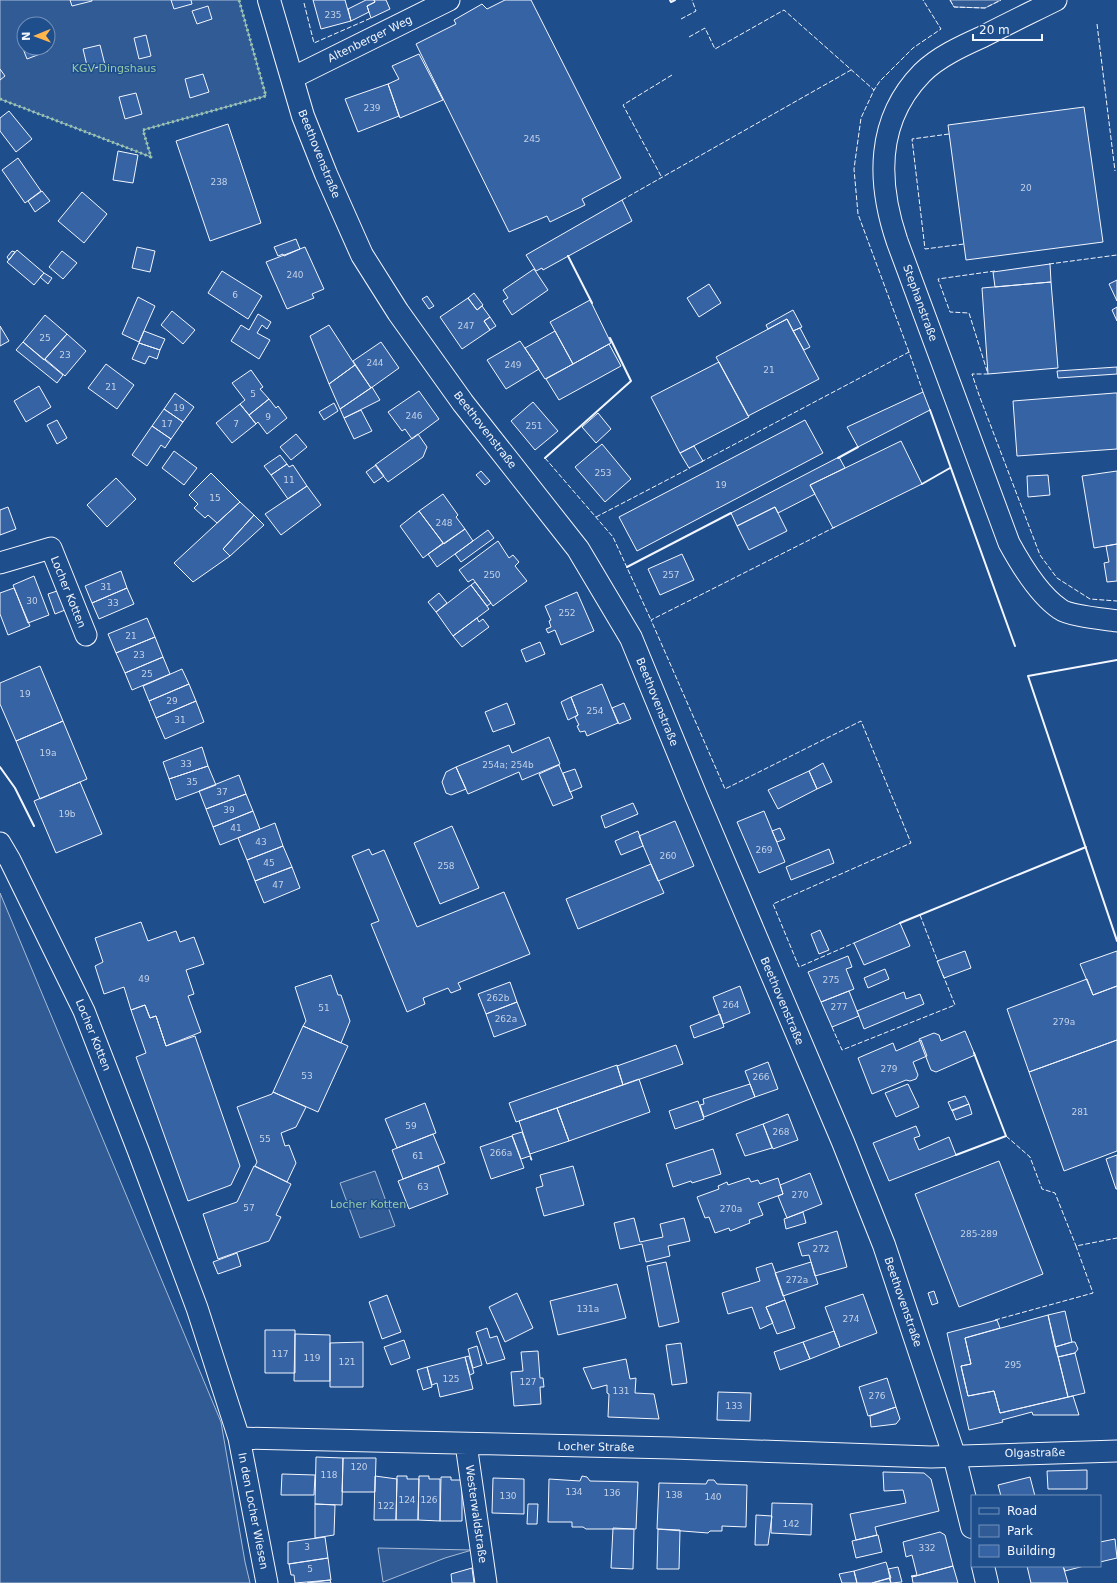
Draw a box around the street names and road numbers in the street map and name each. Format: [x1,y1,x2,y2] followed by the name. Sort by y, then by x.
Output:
[326,13,414,65] street label: Altenberger Weg
[295,108,343,200] street label: Beethovenstraße
[900,263,940,343] street label: Stephanstraße
[451,389,519,471] street label: Beethovenstraße
[48,554,88,630] street label: Locher Kotten
[633,656,681,748] street label: Beethovenstraße
[758,955,807,1047] street label: Beethovenstraße
[73,997,113,1073] street label: Locher Kotten
[881,1255,925,1349] street label: Beethovenstraße
[558,1440,635,1454] street label: Locher Straße
[1005,1446,1066,1460] street label: Olgastraße
[235,1452,271,1570] street label: In den Locher Wiesen
[463,1464,489,1564] street label: Westerwaldstraße

